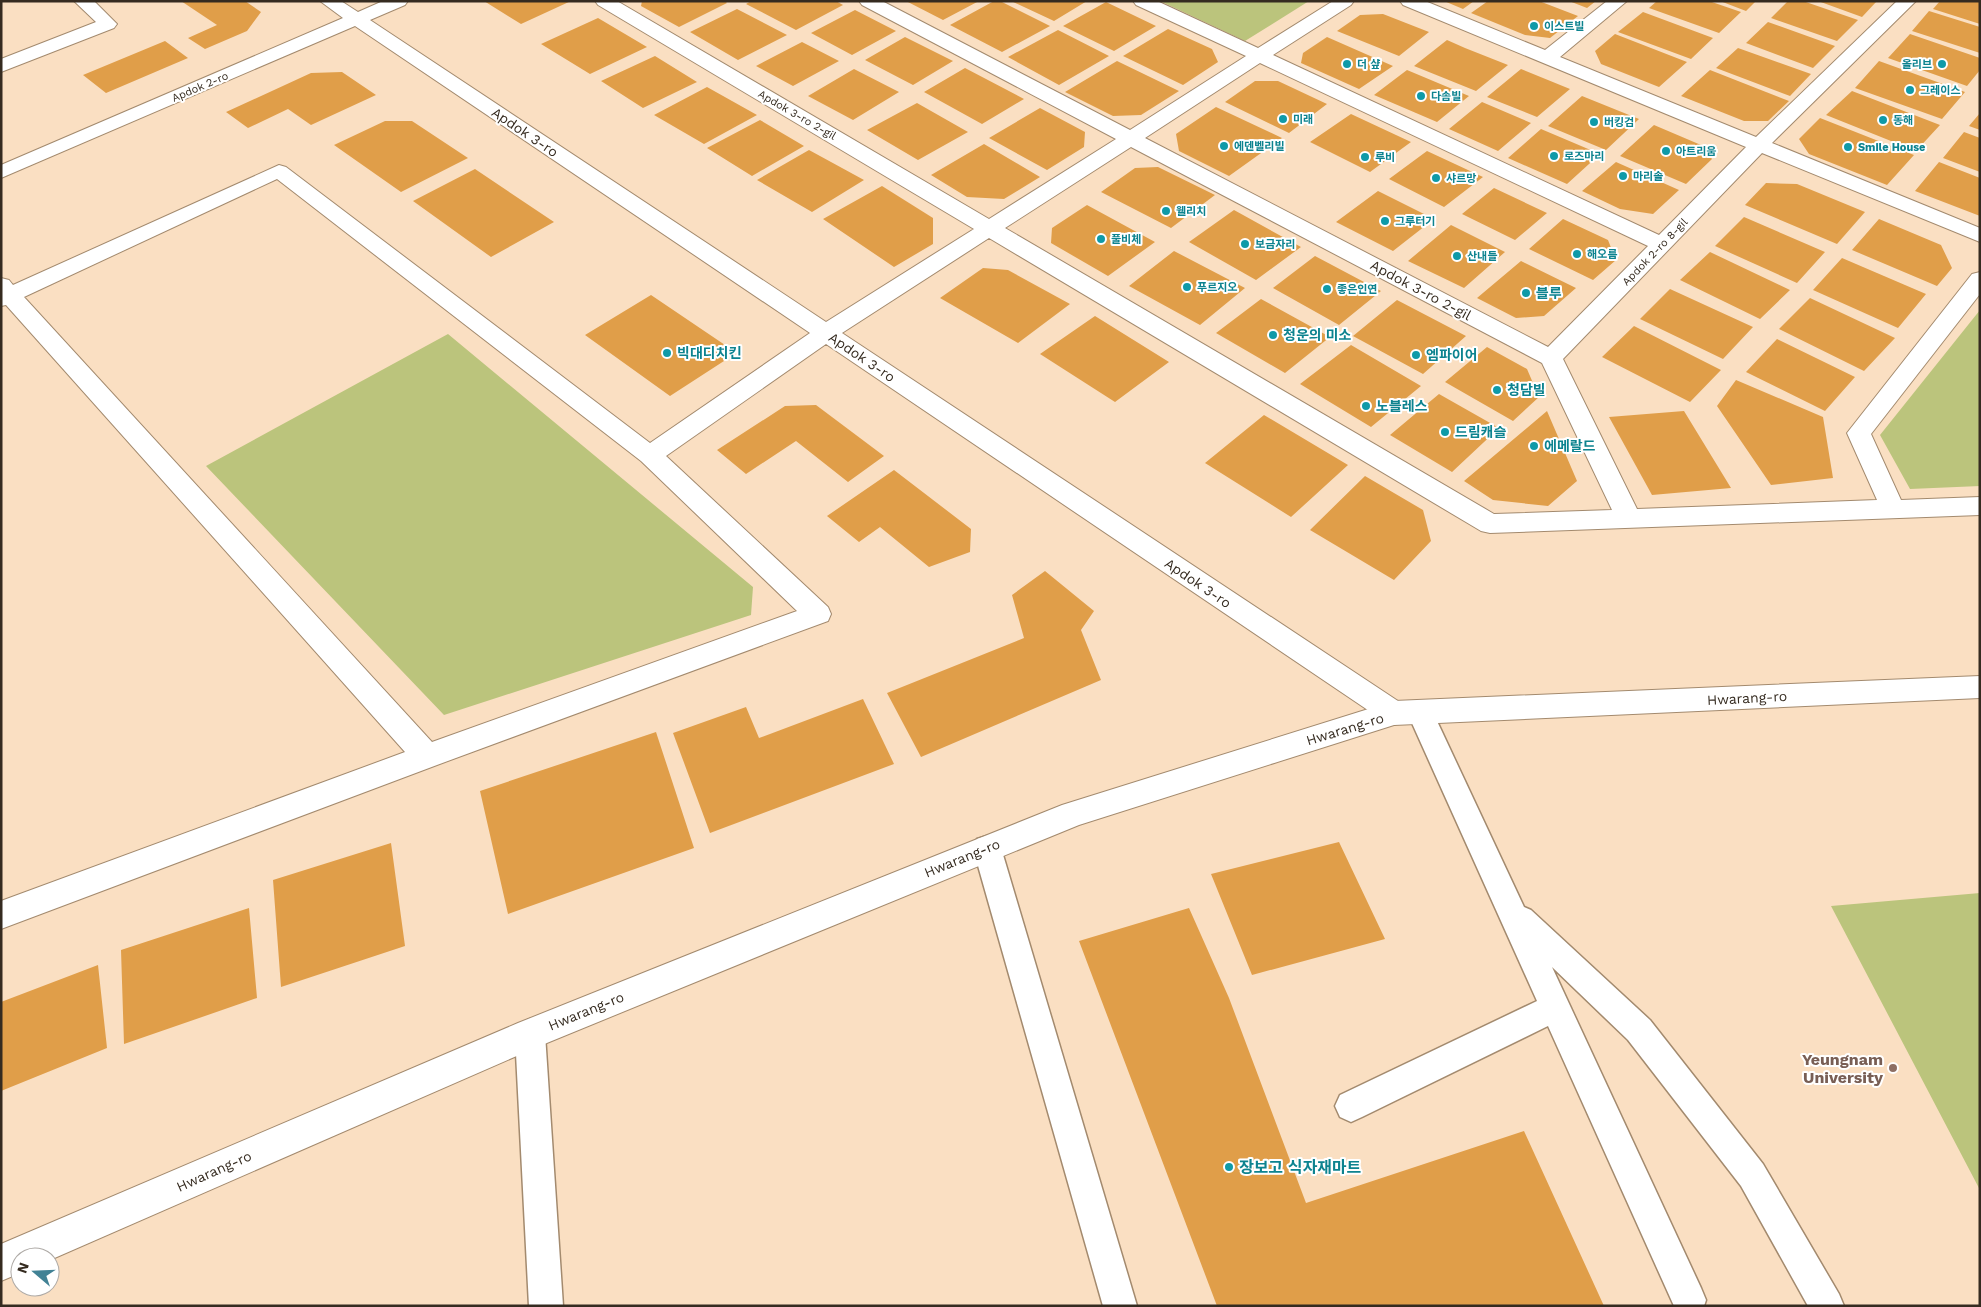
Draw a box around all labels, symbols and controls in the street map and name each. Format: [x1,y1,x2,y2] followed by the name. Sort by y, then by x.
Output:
[1528,20,1540,32] marker: 이스트빌
[1544,20,1584,33] place label: 이스트빌
[1341,58,1353,70] marker: 더 샾
[1357,58,1380,71] place label: 더 샾
[1902,58,1932,71] place label: 올리브
[1936,58,1948,70] marker: 올리브
[170,69,230,105] street label: Apdok 2-ro
[1904,84,1916,96] marker: 그레이스
[1920,84,1960,97] place label: 그레이스
[756,87,839,143] street label: Apdok 3-ro 2-gil
[1415,90,1427,102] marker: 다솜빌
[1431,90,1461,103] place label: 다솜빌
[489,104,561,160] street label: Apdok 3-ro
[1277,113,1289,125] marker: 미래
[1293,113,1313,126] place label: 미래
[1877,114,1889,126] marker: 동해
[1893,114,1913,127] place label: 동해
[1588,116,1600,128] marker: 버킹검
[1604,116,1634,129] place label: 버킹검
[1218,140,1230,152] marker: 에덴벨리빌
[1234,140,1285,153] place label: 에덴벨리빌
[1842,141,1854,153] marker: Smile House
[1858,141,1925,154] place label: Smile House
[1660,145,1672,157] marker: 아트리움
[1676,145,1716,158] place label: 아트리움
[1548,150,1560,162] marker: 로즈마리
[1564,150,1604,163] place label: 로즈마리
[1359,151,1371,163] marker: 루비
[1375,151,1395,164] place label: 루비
[1617,170,1629,182] marker: 마리솔
[1633,170,1663,183] place label: 마리솔
[1430,172,1442,184] marker: 샤르망
[1446,172,1476,185] place label: 샤르망
[1160,205,1172,217] marker: 웰리치
[1176,205,1206,218] place label: 웰리치
[1379,215,1391,227] marker: 그루터기
[1395,215,1435,228] place label: 그루터기
[1620,215,1691,288] street label: Apdok 2-ro 8-gil
[1095,233,1107,245] marker: 풀비체
[1111,233,1141,246] place label: 풀비체
[1239,238,1251,250] marker: 보금자리
[1255,238,1295,251] place label: 보금자리
[1571,248,1583,260] marker: 해오름
[1587,248,1617,261] place label: 해오름
[1451,250,1463,262] marker: 산내들
[1467,250,1497,263] place label: 산내들
[1368,257,1475,324] street label: Apdok 3-ro 2-gil
[1181,281,1193,293] marker: 푸르지오
[1197,281,1237,294] place label: 푸르지오
[1321,283,1333,295] marker: 좋은인연
[1337,283,1377,296] place label: 좋은인연
[1536,285,1562,301] place label: 블루
[1520,287,1532,299] marker: 블루
[1283,327,1352,343] place label: 청운의 미소
[826,329,898,385] street label: Apdok 3-ro
[1267,329,1279,341] marker: 청운의 미소
[677,345,741,361] place label: 빅대디치킨
[661,347,673,359] marker: 빅대디치킨
[1426,347,1478,363] place label: 엠파이어
[1410,349,1422,361] marker: 엠파이어
[1507,382,1546,398] place label: 청담빌
[1491,384,1503,396] marker: 청담빌
[1376,398,1428,414] place label: 노블레스
[1360,400,1372,412] marker: 노블레스
[1455,424,1507,440] place label: 드림캐슬
[1439,426,1451,438] marker: 드림캐슬
[1544,438,1596,454] place label: 에메랄드
[1528,440,1540,452] marker: 에메랄드
[1162,555,1234,611] street label: Apdok 3-ro
[1706,688,1788,708] street label: Hwarang-ro
[1304,710,1386,748] street label: Hwarang-ro
[922,836,1002,880] street label: Hwarang-ro
[546,989,626,1033] street label: Hwarang-ro
[1802,1050,1884,1087] place label: Yeungnam University
[1887,1062,1899,1074] marker: Yeungnam University
[174,1147,254,1195] street label: Hwarang-ro
[1239,1158,1362,1177] place label: 장보고 식자재마트
[1223,1161,1235,1173] marker: 장보고 식자재마트
[10,1247,60,1297] north arrow
[13,1260,32,1275] text: N

